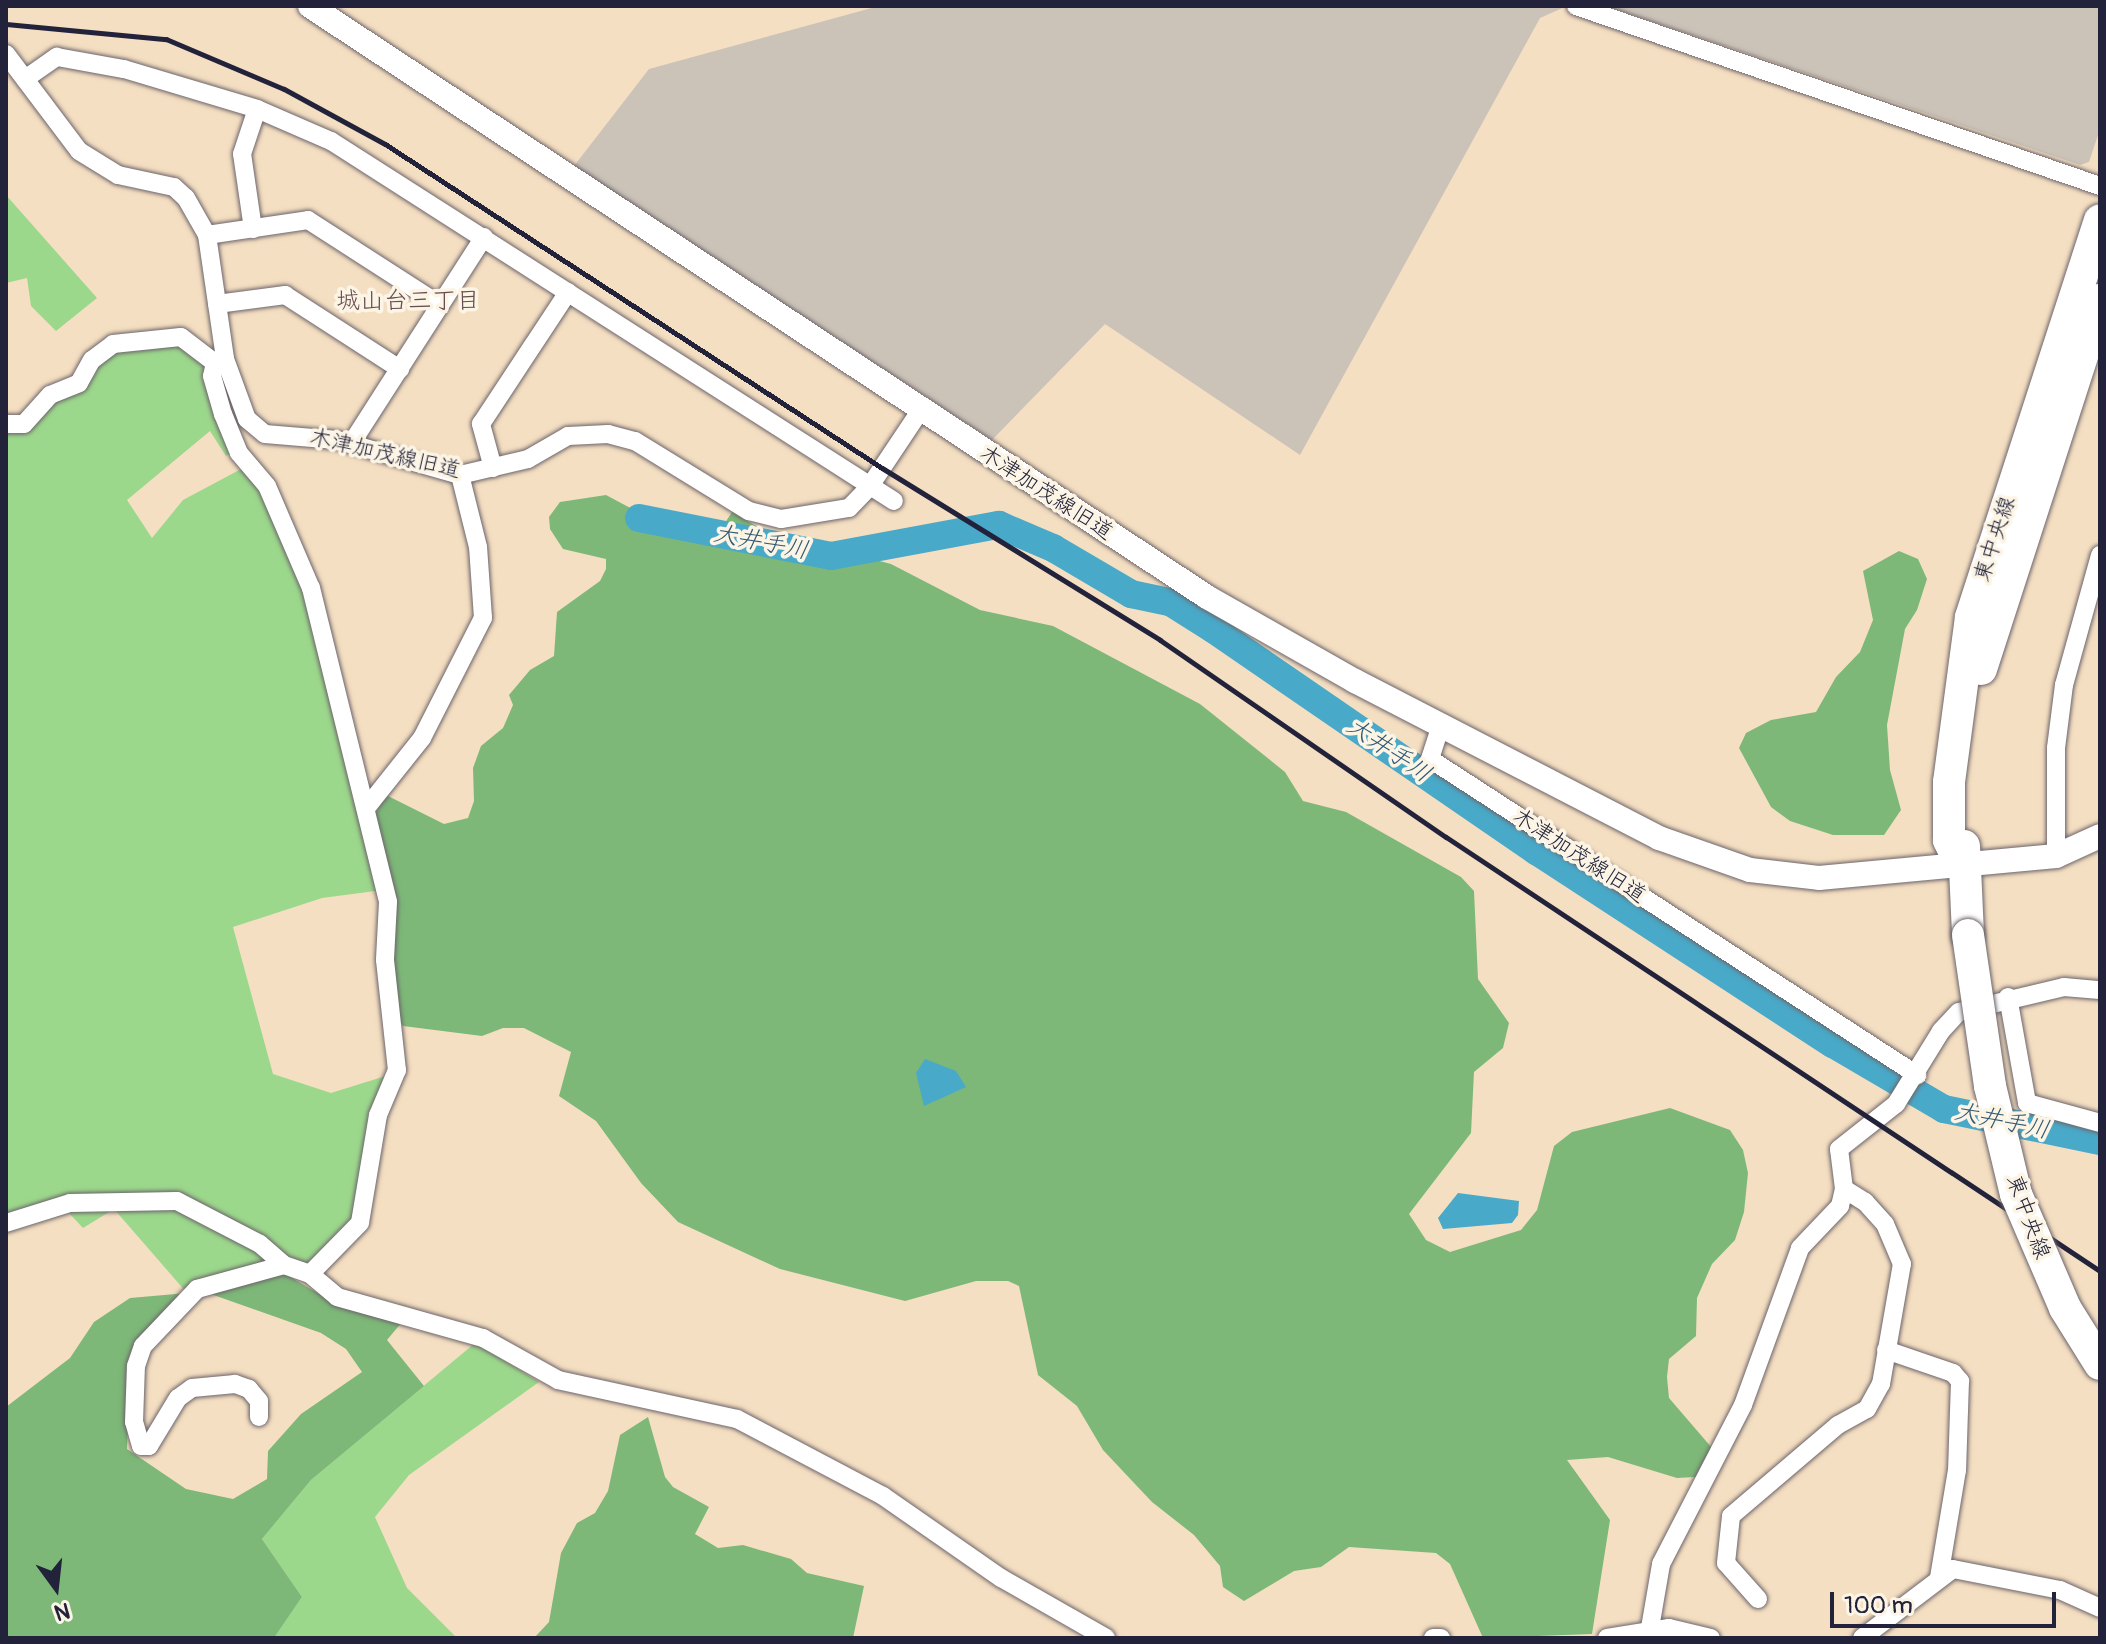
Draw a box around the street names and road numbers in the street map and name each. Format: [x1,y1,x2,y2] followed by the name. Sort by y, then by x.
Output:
[307,424,463,484] street label: 木津加茂線旧道
[974,440,1118,546] street label: 木津加茂線旧道
[1969,493,2021,585] street label: 東中央線
[1507,803,1651,909] street label: 木津加茂線旧道
[2001,1171,2055,1263] street label: 東中央線

